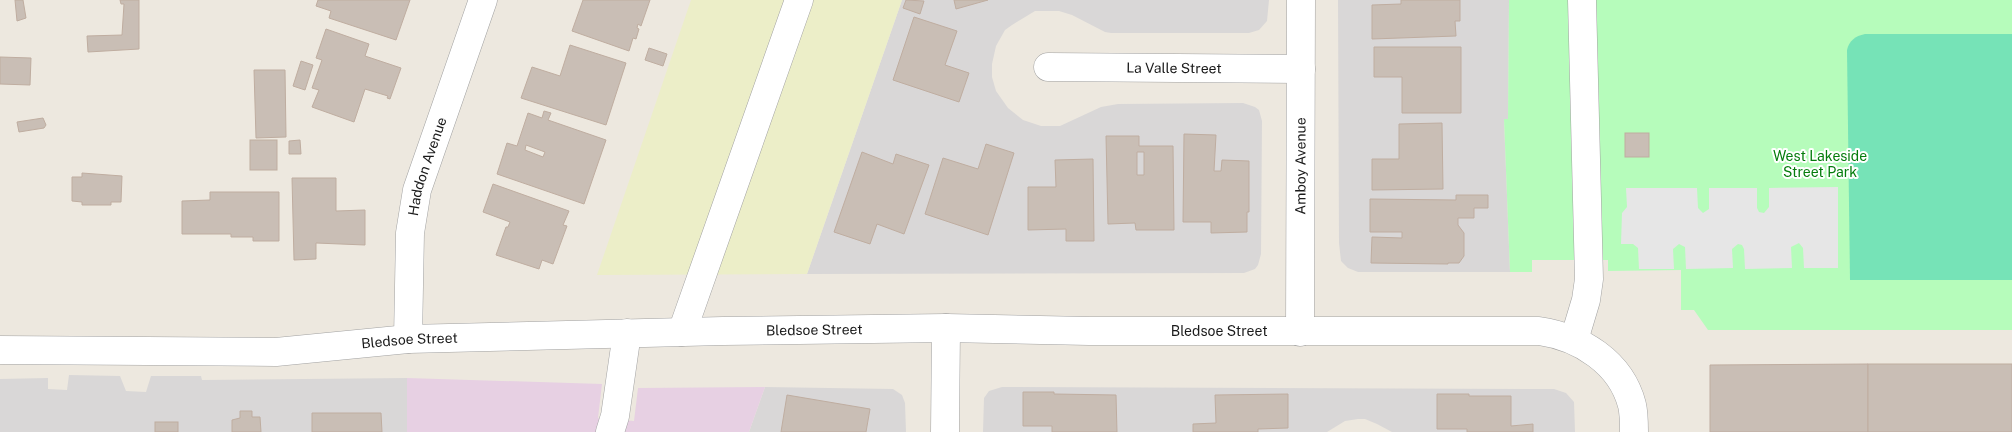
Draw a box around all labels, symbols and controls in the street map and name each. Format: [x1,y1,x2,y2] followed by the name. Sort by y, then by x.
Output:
[1126,60,1222,76] street label: La Valle Street
[405,115,450,217] street label: Haddon Avenue
[1292,117,1309,215] street label: Amboy Avenue
[1773,148,1867,180] park label: West Lakeside Street Park
[766,321,863,338] street label: Bledsoe Street
[1171,323,1268,339] street label: Bledsoe Street
[360,330,458,352] street label: Bledsoe Street

